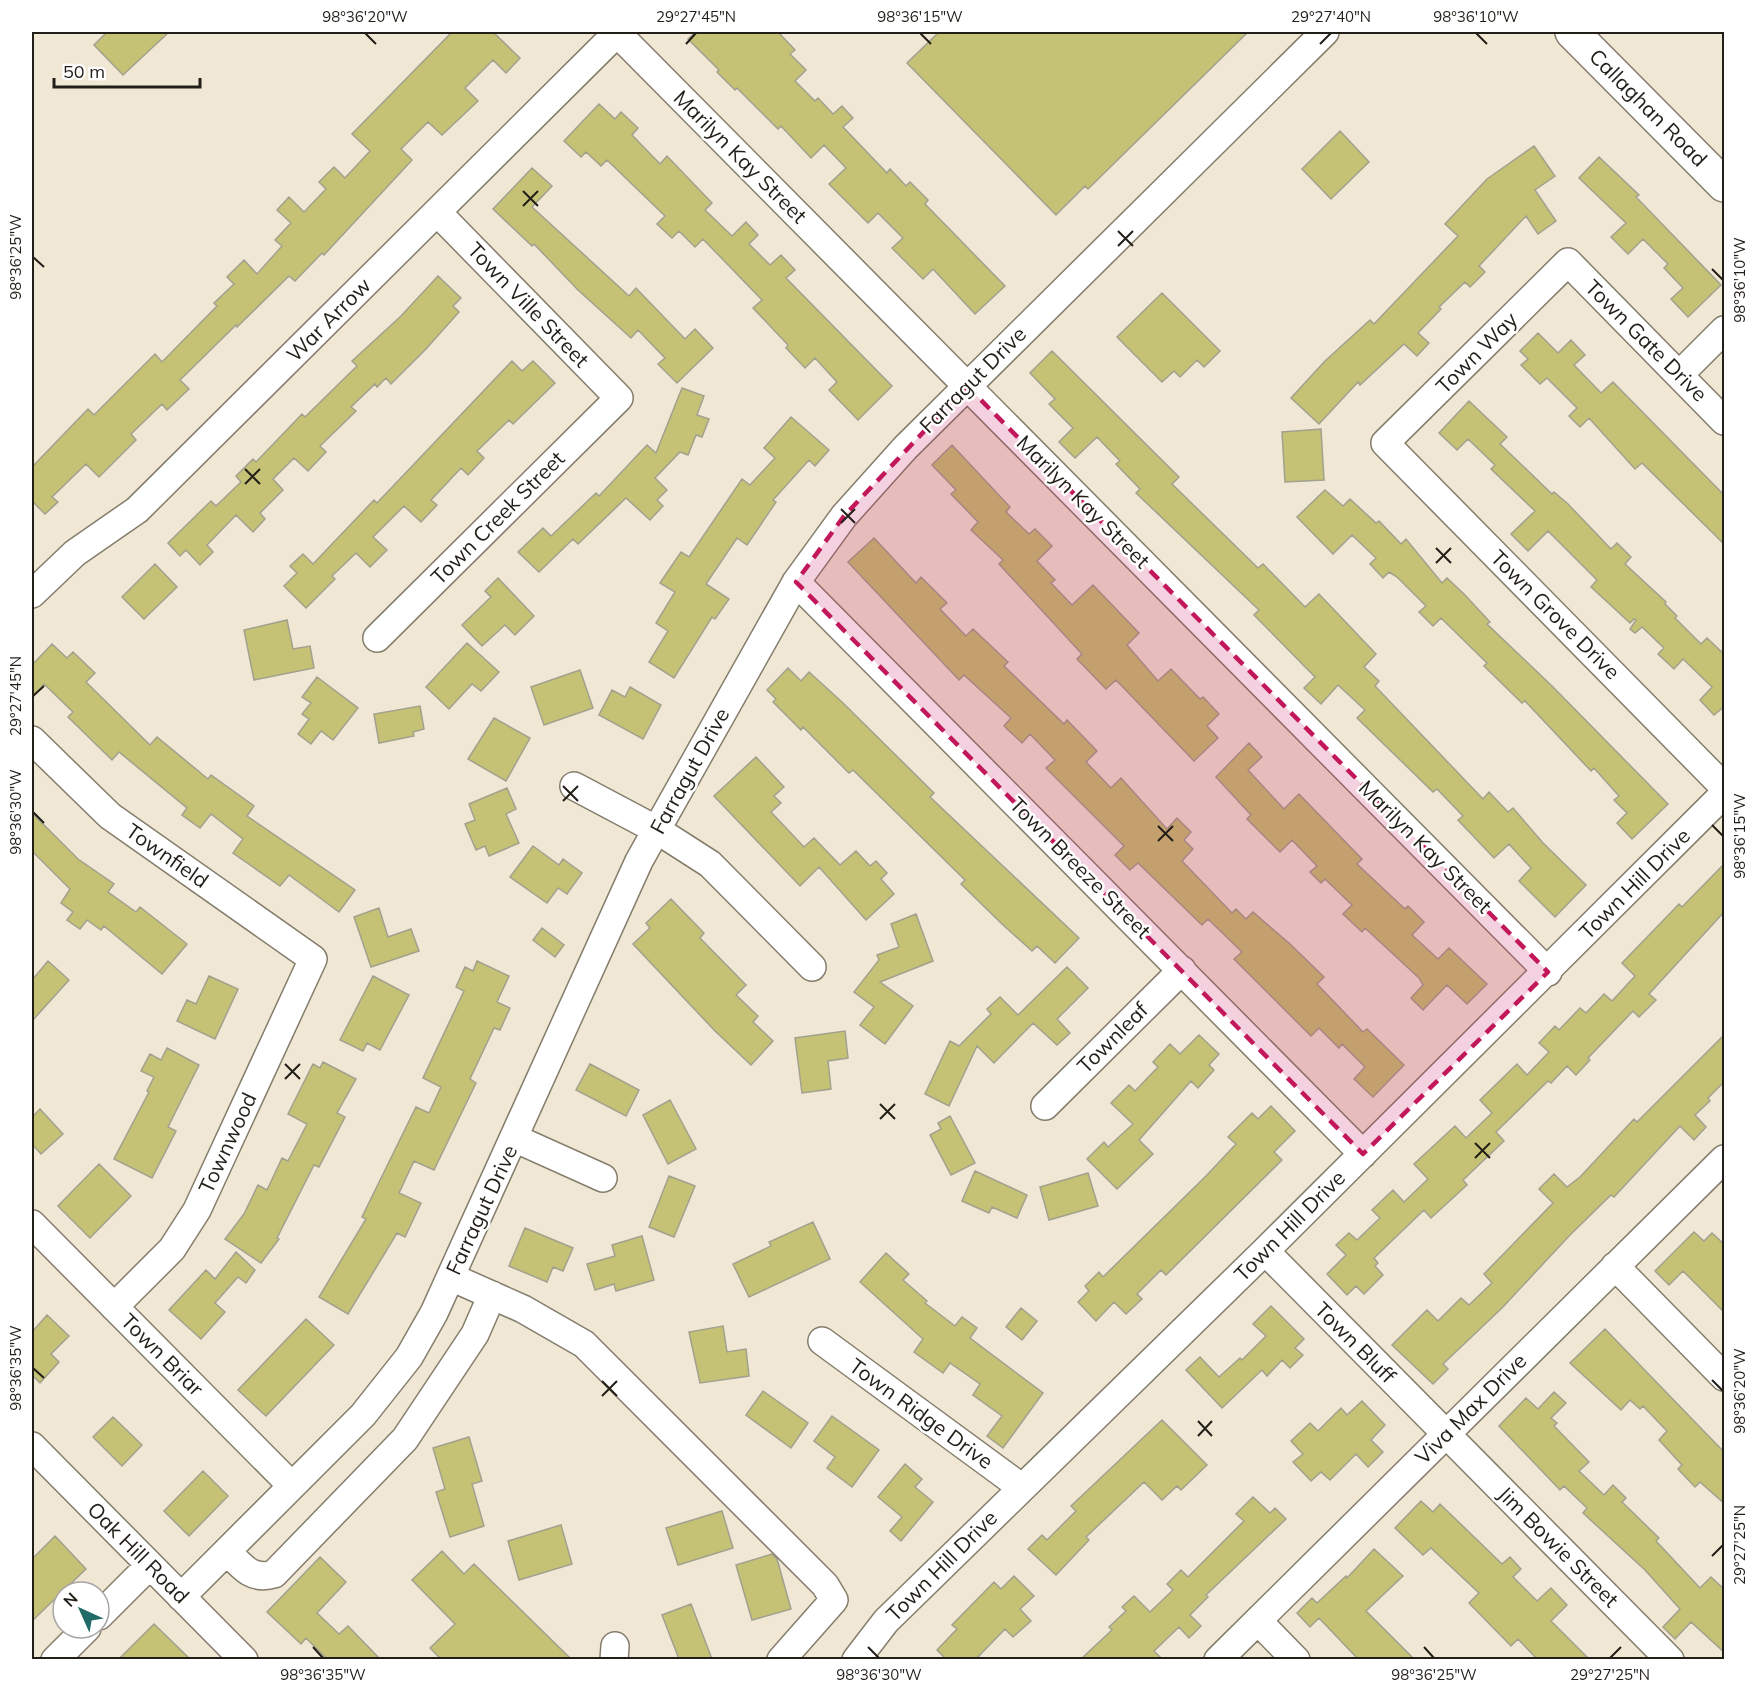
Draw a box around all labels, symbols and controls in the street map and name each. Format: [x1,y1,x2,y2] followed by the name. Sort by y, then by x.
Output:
[322,7,408,26] text: 98°36'20"W
[656,7,736,26] text: 29°27'45"N
[877,7,963,26] text: 98°36'15"W
[1291,7,1371,26] text: 29°27'40"N
[1433,7,1519,26] text: 98°36'10"W
[1584,43,1713,172] street label: Callaghan Road
[54,51,200,89] scale bar
[63,60,105,83] text: 50 m
[669,84,813,228] street label: Marilyn Kay Street
[6,214,25,300] text: 98°36'25"W
[463,236,595,372] street label: Town Ville Street
[1730,237,1749,323] text: 98°36'10"W
[281,272,376,367] street label: War Arrow
[1580,274,1713,407] street label: Town Gate Drive
[1430,306,1523,399] street label: Town Way
[914,321,1031,438] street label: Farragut Drive
[1012,429,1156,573] street label: Marilyn Kay Street
[425,445,569,589] street label: Town Creek Street
[1486,544,1626,684] street label: Town Grove Drive
[6,656,25,736] text: 29°27'45"N
[644,703,734,838] street label: Farragut Drive
[6,769,25,855] text: 98°36'30"W
[1354,774,1498,918] street label: Marilyn Kay Street
[1005,791,1157,943] street label: Town Breeze Street
[1730,793,1749,879] text: 98°36'15"W
[121,817,214,893] street label: Townfield
[1573,822,1695,944] street label: Town Hill Drive
[1071,996,1154,1078] street label: Townleaf
[192,1088,262,1197] street label: Townwood
[440,1141,522,1279] street label: Farragut Drive
[1228,1164,1350,1286] street label: Town Hill Drive
[1310,1296,1402,1389] street label: Town Bluff
[116,1308,210,1401] street label: Town Briar
[6,1325,25,1411] text: 98°36'35"W
[1409,1347,1531,1469] street label: Viva Max Drive
[1730,1348,1749,1434] text: 98°36'20"W
[845,1352,999,1474] street label: Town Ridge Drive
[1493,1480,1625,1612] street label: Jim Bowie Street
[82,1496,195,1609] street label: Oak Hill Road
[880,1504,1002,1626] street label: Town Hill Drive
[1730,1505,1749,1585] text: 29°27'25"N
[51,1580,111,1640] north arrow
[59,1588,82,1611] text: N
[280,1665,366,1684] text: 98°36'35"W
[836,1665,922,1684] text: 98°36'30"W
[1391,1665,1477,1684] text: 98°36'25"W
[1570,1665,1650,1684] text: 29°27'25"N

